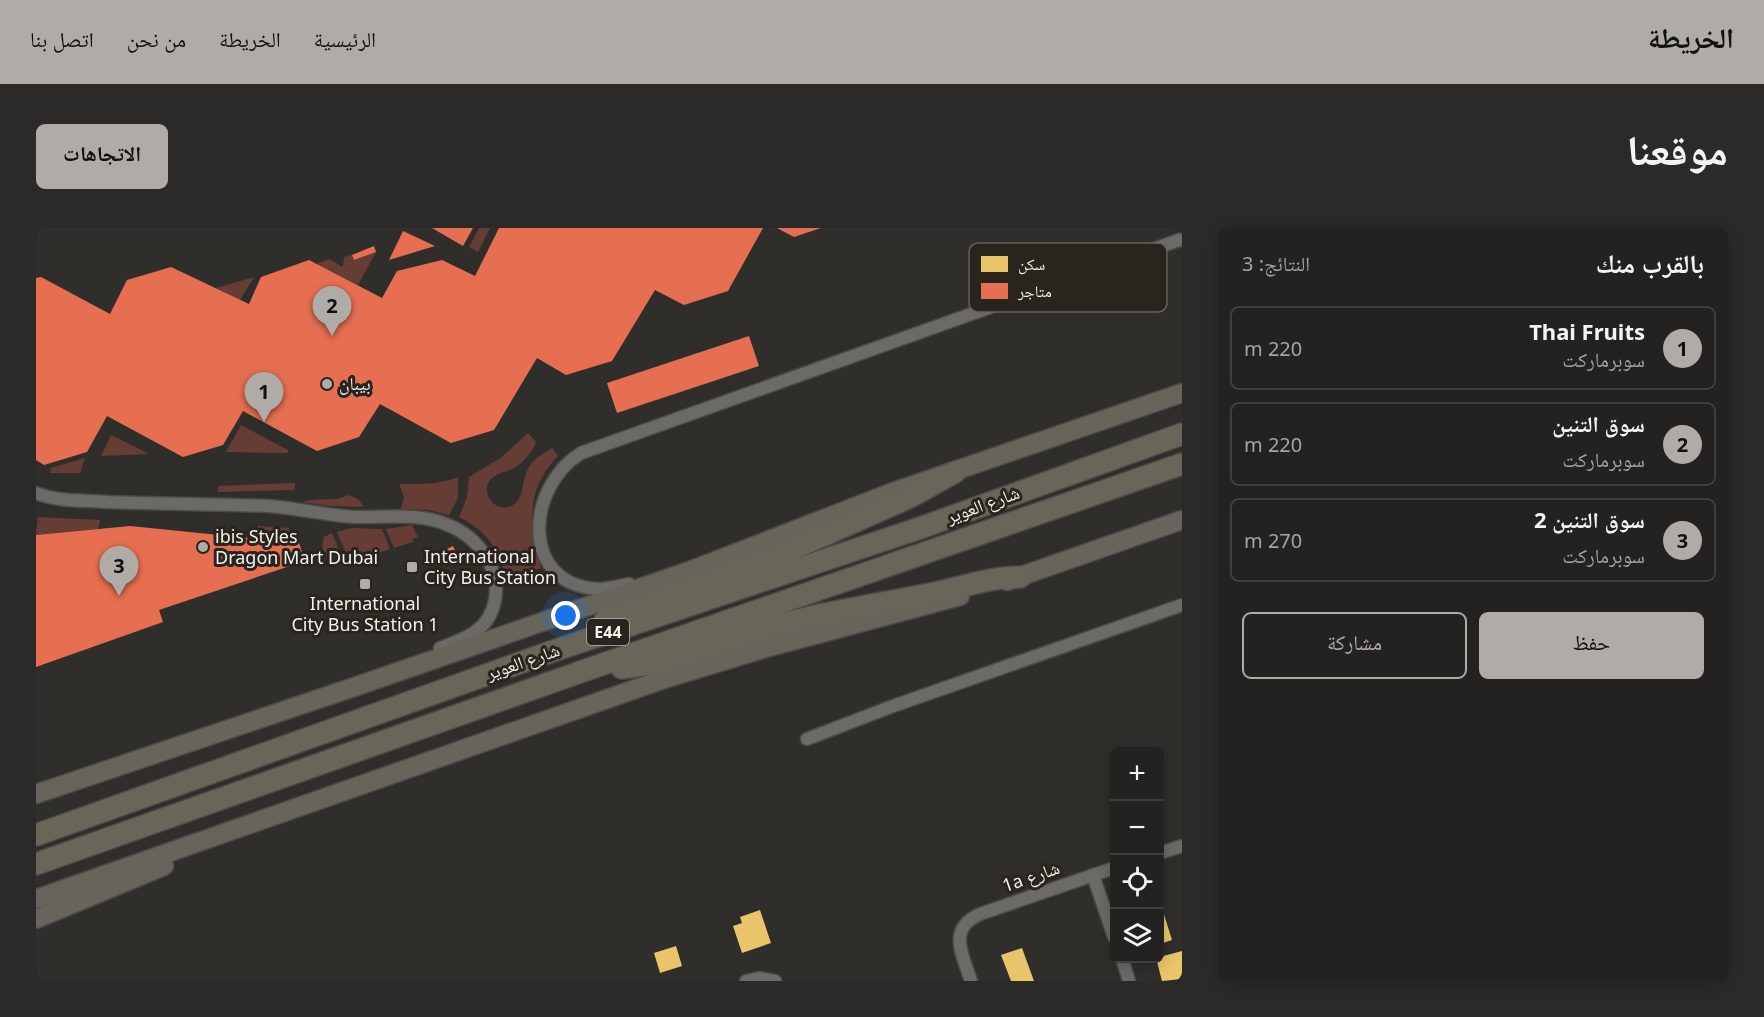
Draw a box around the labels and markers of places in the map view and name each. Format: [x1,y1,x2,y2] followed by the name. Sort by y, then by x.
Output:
[312,286,352,336] pin: 2
[339,371,371,395] place label: بيبان
[244,372,284,422] pin: 1
[320,377,334,391] marker: بيبان
[215,524,378,569] place label: ibis Styles Dragon Mart Dubai
[196,540,210,554] marker: ibis Styles Dragon Mart Dubai
[424,544,556,589] place label: International City Bus Station
[100,546,139,596] pin: 3
[405,560,419,574] marker: International City Bus Station
[358,577,372,591] marker: International City Bus Station 1
[291,591,439,636] place label: International City Bus Station 1

